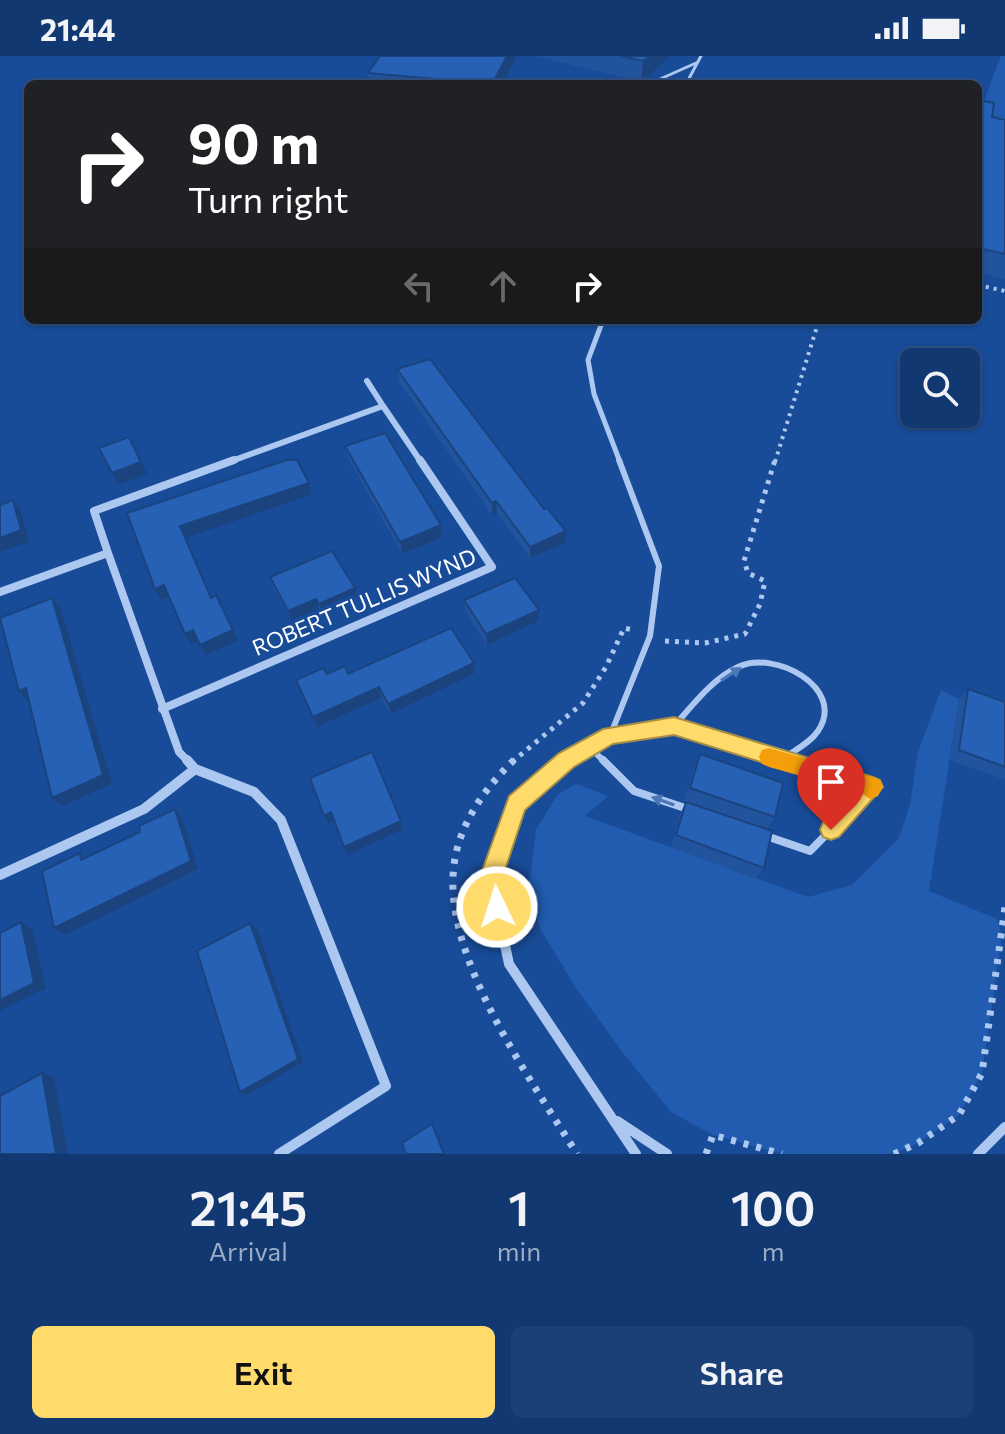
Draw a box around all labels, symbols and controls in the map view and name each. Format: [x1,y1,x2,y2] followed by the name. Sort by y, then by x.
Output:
[40,10,115,47] text: 21:44
[188,107,319,176] text: 90 m
[56,112,160,216] icon: right
[188,176,349,220] text: Turn right
[397,264,441,308] icon: left
[481,264,525,308] icon: ahead
[565,264,609,308] icon: right
[900,348,980,428] map controls
[900,348,980,428] button: search
[248,542,480,661] street label: ROBERT TULLIS WYND
[720,666,741,681] one-way arrow
[797,748,865,830] pin
[809,760,853,804] icon: arrive
[650,794,674,806] one-way arrow
[455,865,539,949] position arrow
[190,1177,307,1236] text: 21:45
[508,1177,530,1236] text: 1
[731,1177,815,1236] text: 100
[209,1235,288,1266] text: Arrival
[497,1235,541,1266] text: min
[762,1235,784,1266] text: m
[32,1326,495,1418] button: Exit
[511,1326,973,1418] button: Share

